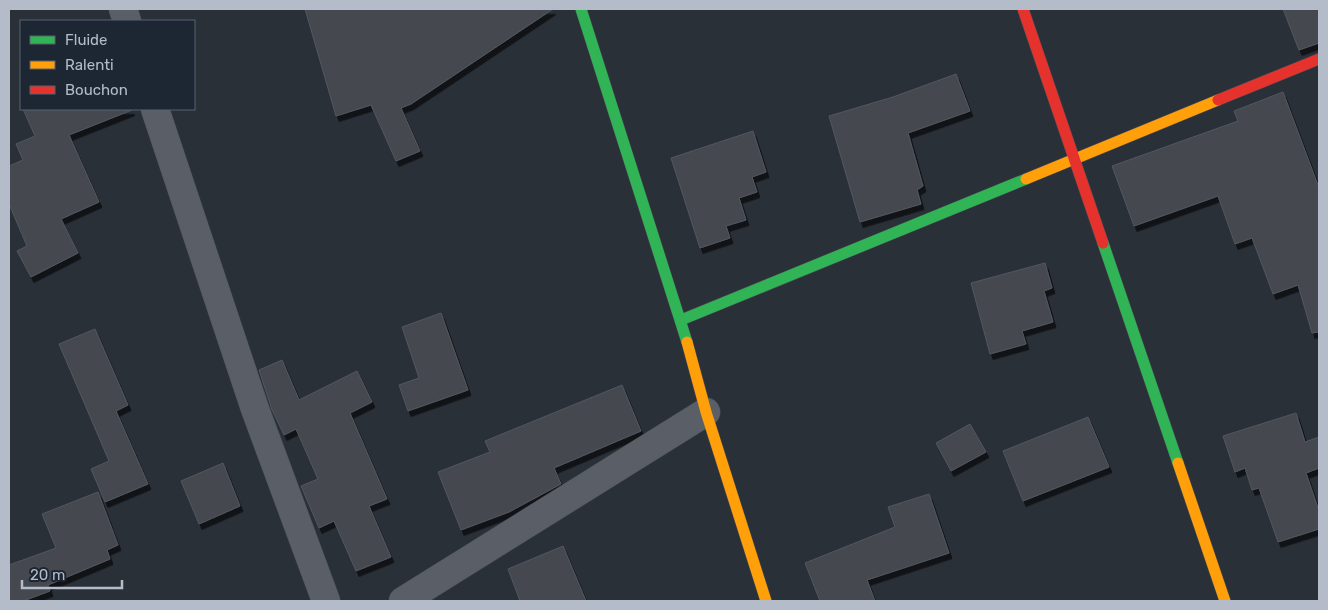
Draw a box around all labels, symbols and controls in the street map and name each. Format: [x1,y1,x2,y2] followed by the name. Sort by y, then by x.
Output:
[20,20,195,110] legend
[65,31,107,49] text: Fluide
[65,56,114,74] text: Ralenti
[65,81,128,99] text: Bouchon
[22,558,122,590] scale bar
[30,566,65,584] text: 20 m

